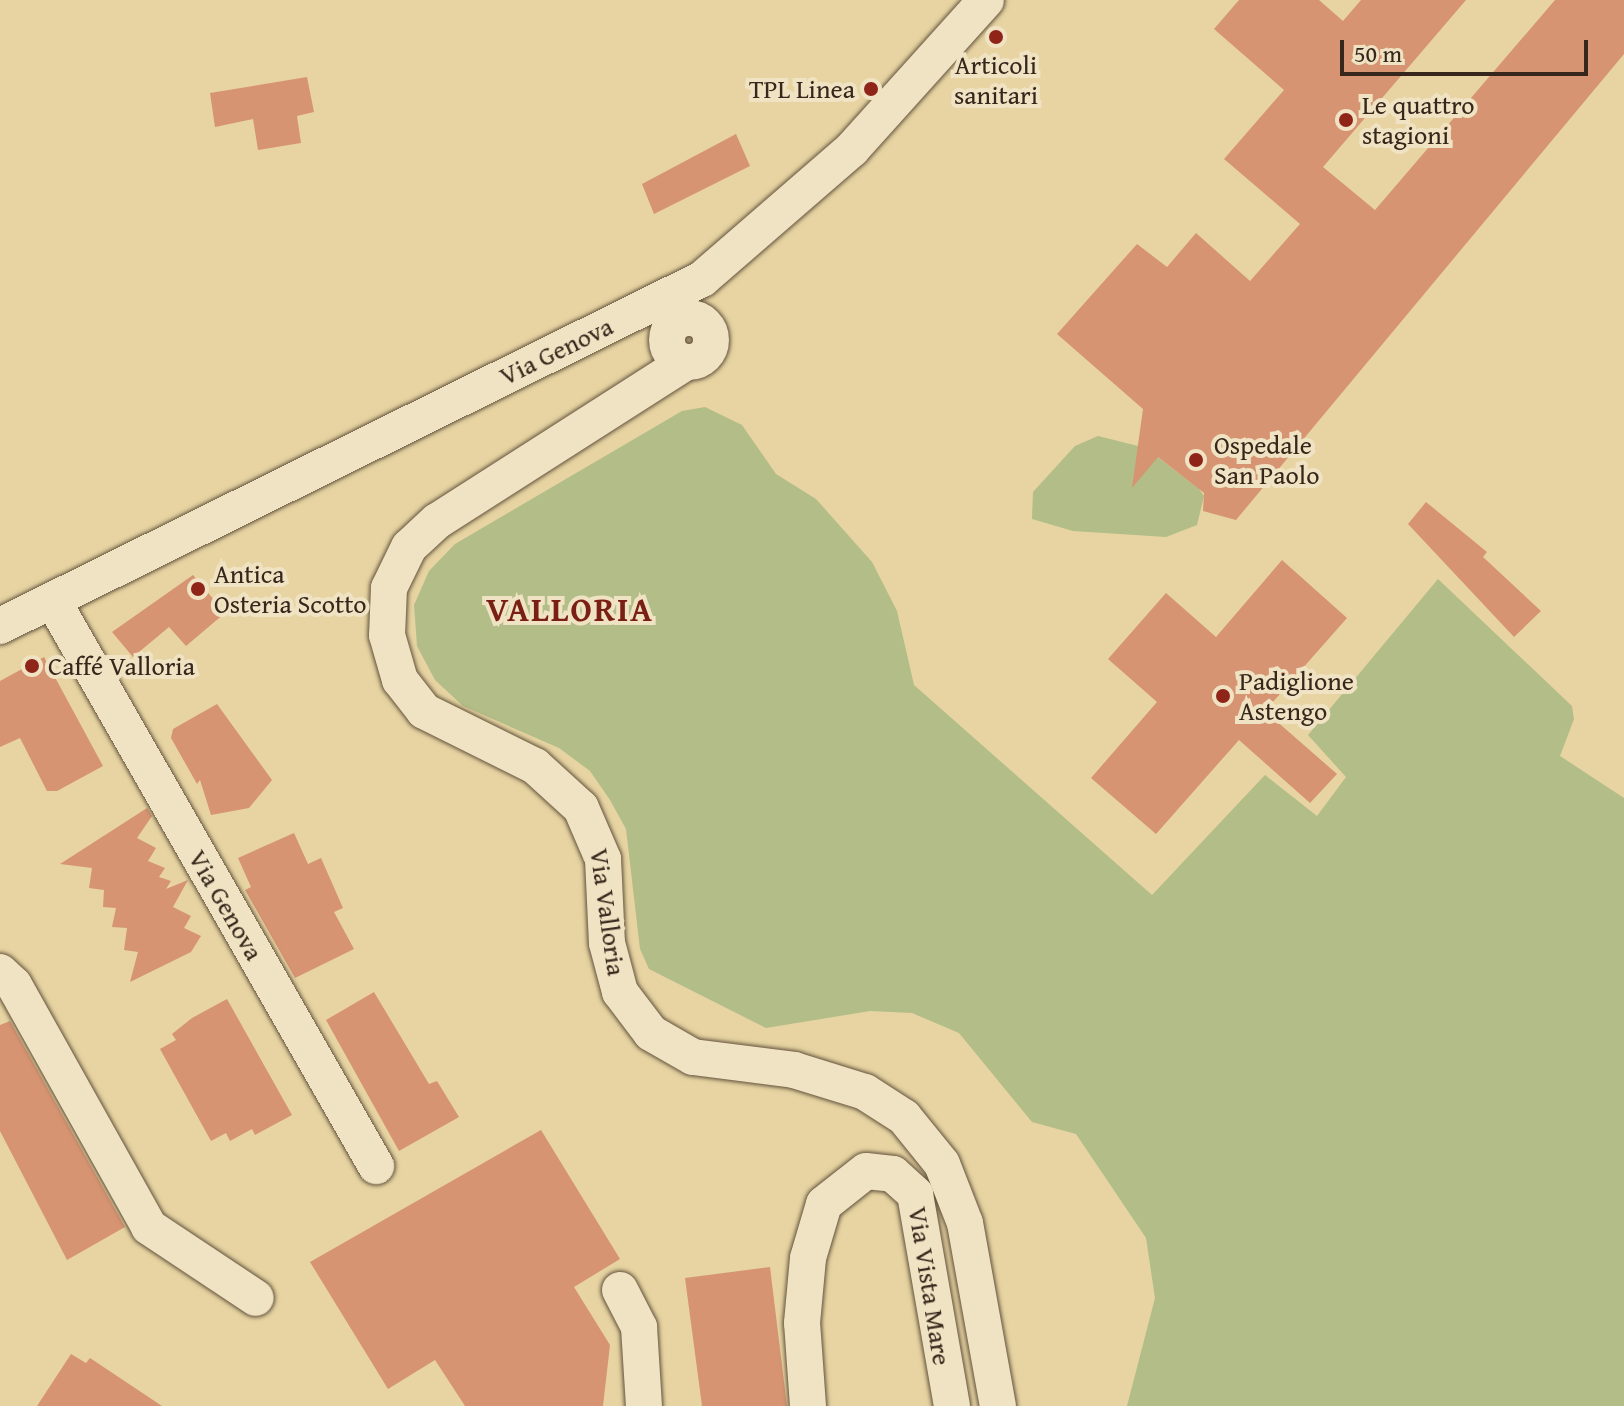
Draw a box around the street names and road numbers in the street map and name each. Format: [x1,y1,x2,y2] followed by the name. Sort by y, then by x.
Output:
[494,310,618,392] street label: Via Genova
[182,844,270,966] street label: Via Genova
[584,846,632,978] street label: Via Valloria
[902,1204,958,1368] street label: Via Vista Mare

